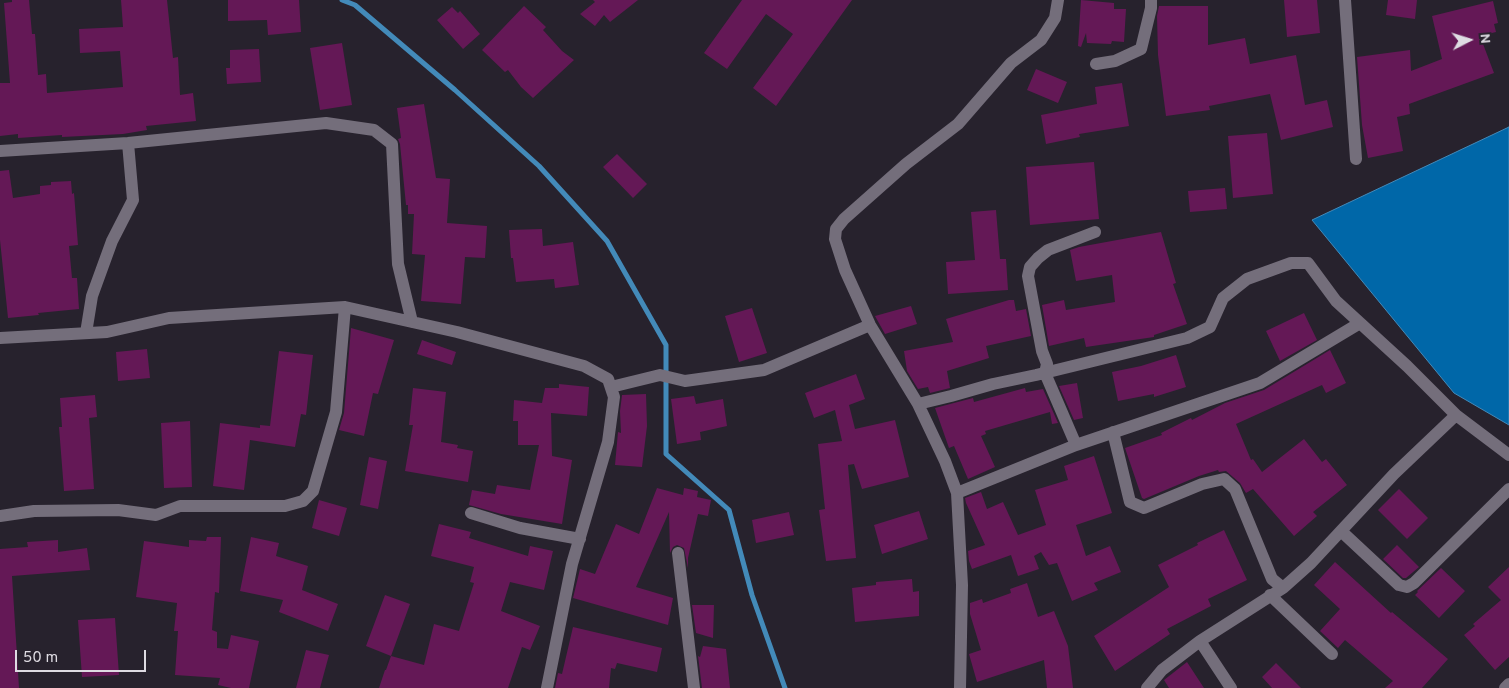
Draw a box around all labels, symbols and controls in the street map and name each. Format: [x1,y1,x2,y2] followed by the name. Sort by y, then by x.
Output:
[1444,15,1494,65] north arrow
[1476,33,1493,44] text: N
[18,640,149,672] scale bar
[23,649,58,668] text: 50 m

